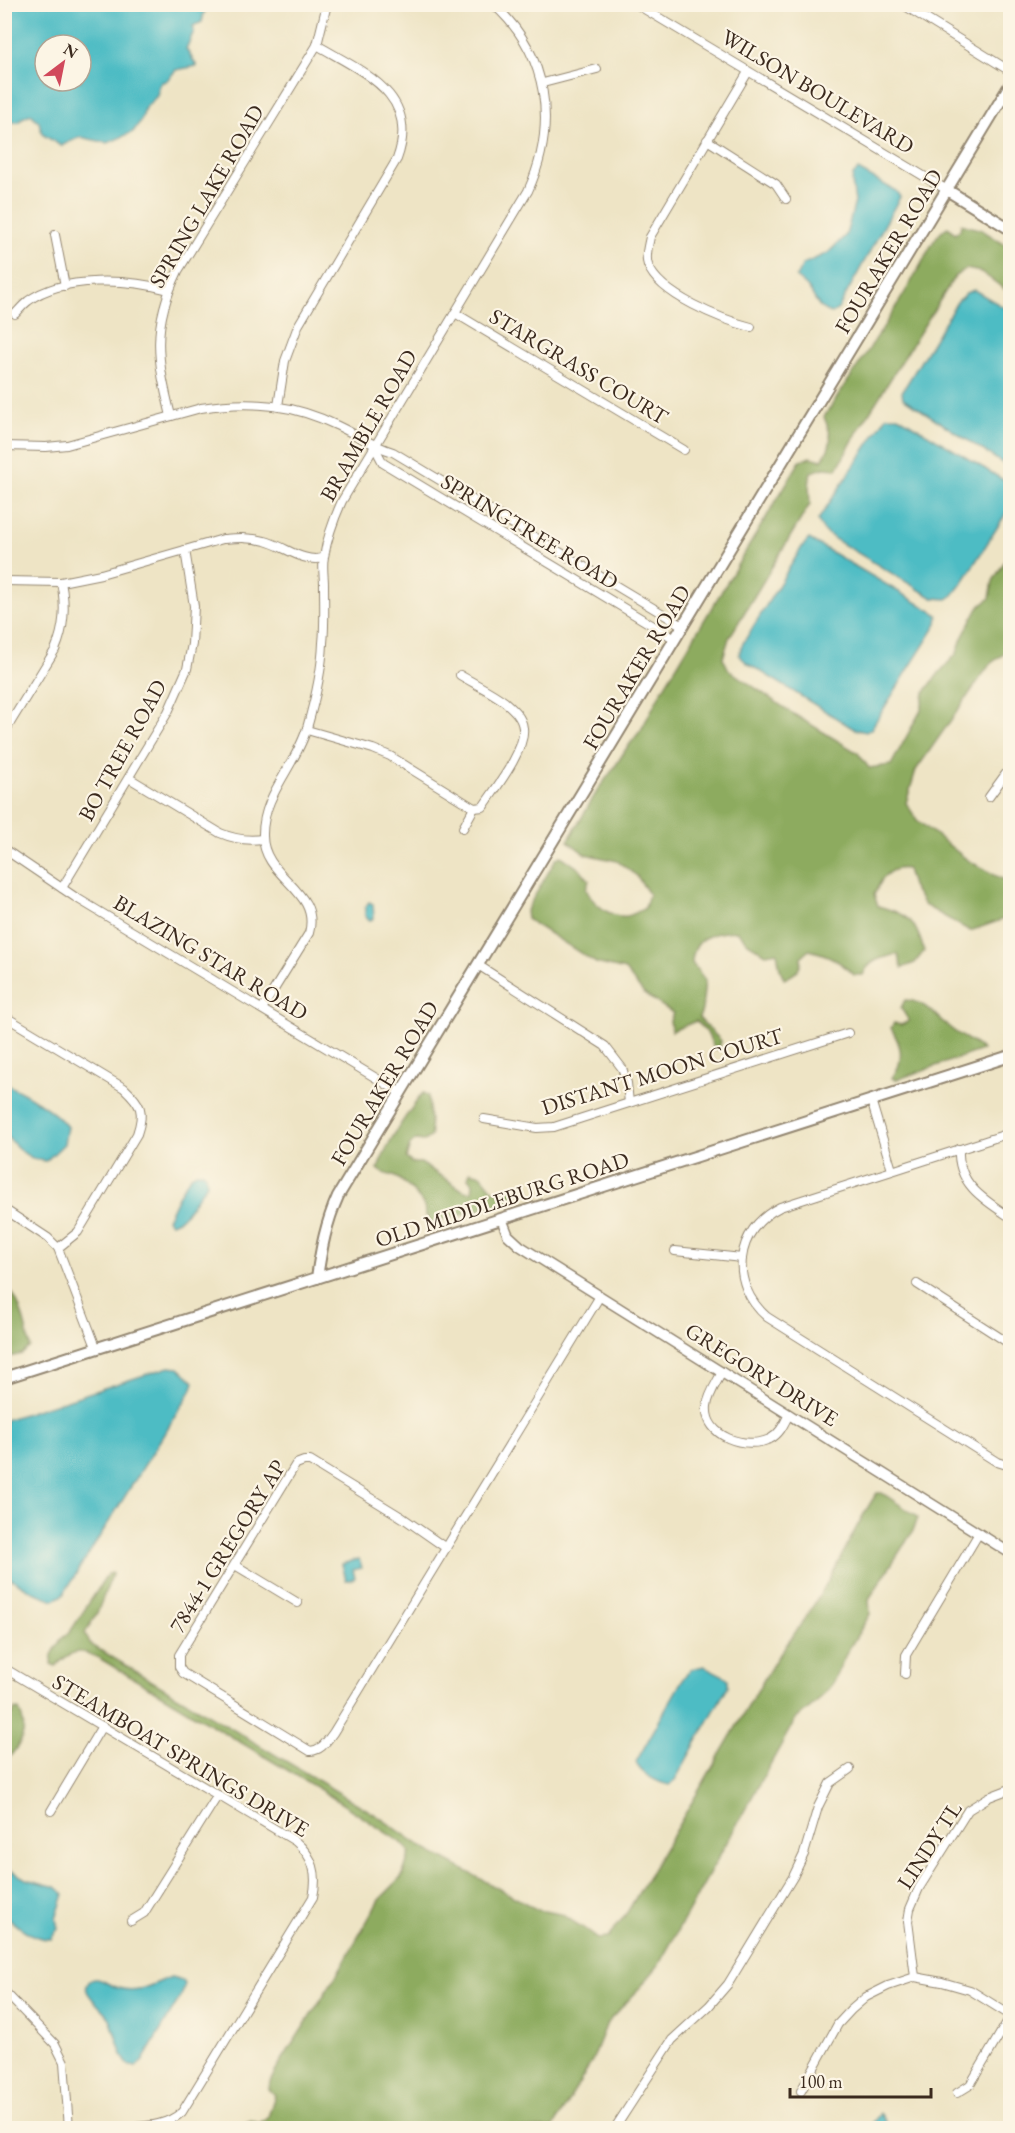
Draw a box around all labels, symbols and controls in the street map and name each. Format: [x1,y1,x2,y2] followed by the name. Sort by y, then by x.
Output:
[716,22,919,160] street label: WILSON BOULEVARD
[33,33,93,93] north arrow
[60,38,82,63] text: N
[142,99,271,293] street label: SPRING LAKE ROAD
[828,164,949,339] street label: FOURAKER ROAD
[484,302,674,431] street label: STARGRASS COURT
[313,344,424,506] street label: BRAMBLE ROAD
[436,467,624,596] street label: SPRINGTREE ROAD
[576,580,697,755] street label: FOURAKER ROAD
[72,674,173,826] street label: BO TREE ROAD
[108,888,313,1027] street label: BLAZING STAR ROAD
[324,996,445,1171] street label: FOURAKER ROAD
[538,1021,787,1122] street label: DISTANT MOON COURT
[372,1145,633,1254] street label: OLD MIDDLEBURG ROAD
[680,1316,844,1433] street label: GREGORY DRIVE
[163,1454,292,1638] street label: 7844-1 GREGORY AP
[47,1667,314,1844] street label: STEAMBOAT SPRINGS DRIVE
[890,1796,969,1895] street label: LINDY TL
[790,2061,931,2099] scale bar
[799,2070,843,2093] text: 100 m

